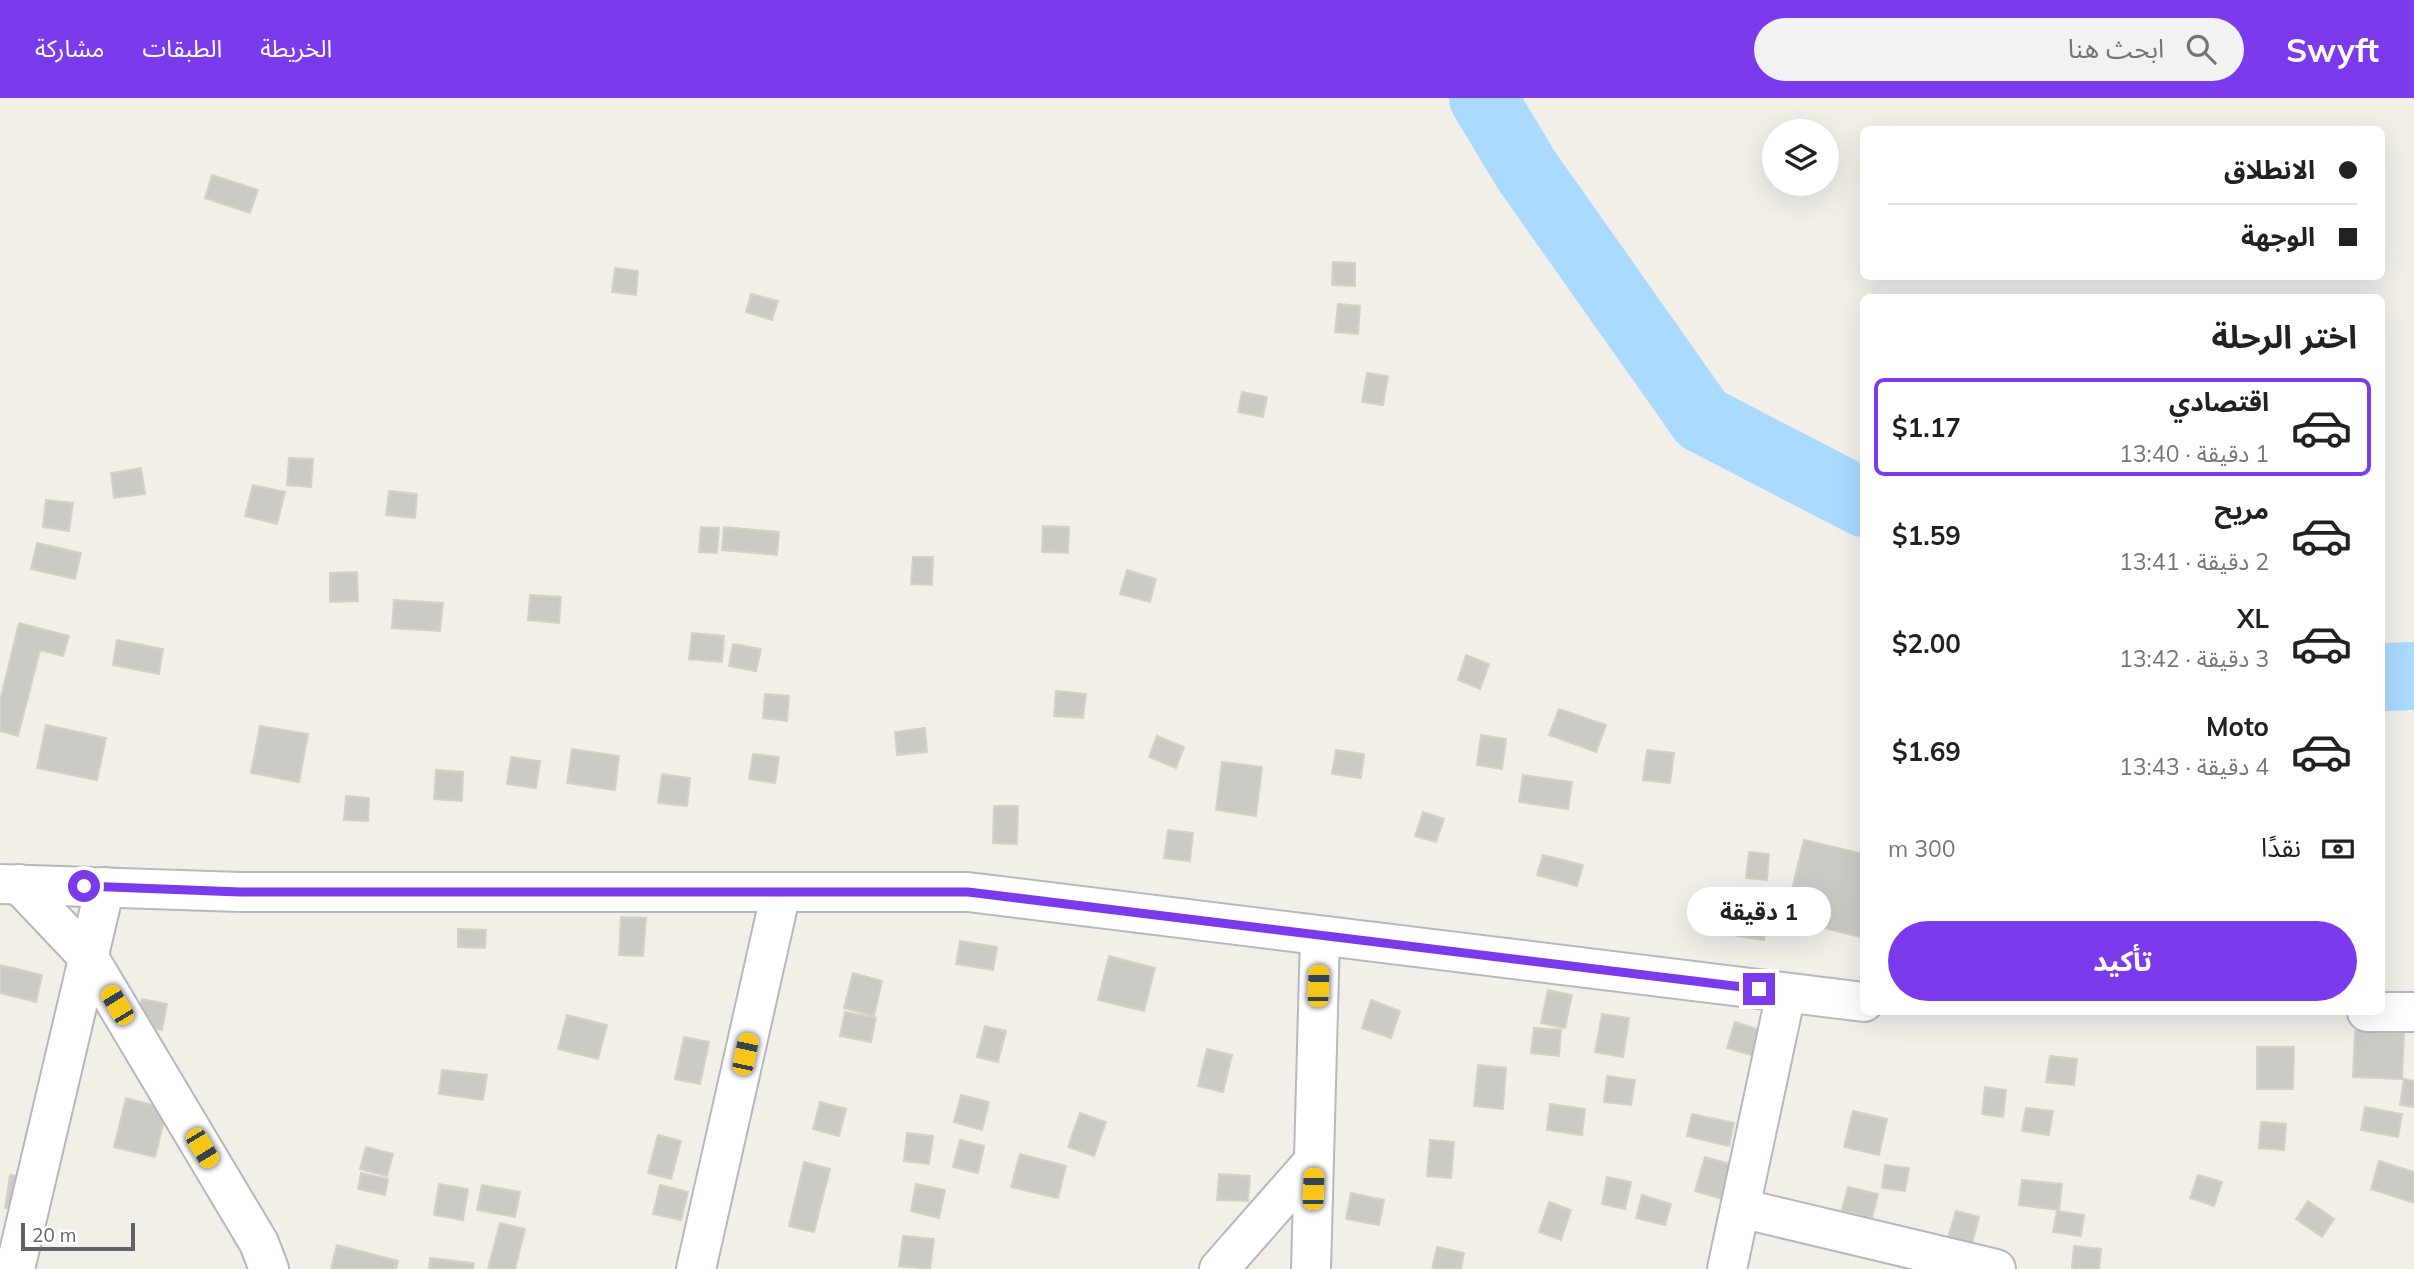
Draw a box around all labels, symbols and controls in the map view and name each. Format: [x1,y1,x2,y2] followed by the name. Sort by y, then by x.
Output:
[1754,18,2244,81] search box
[2286,29,2379,70] text: Swyft
[2182,30,2220,68] icon: search
[2068,32,2164,65] text: ابحث هنا
[35,33,104,63] text: مشاركة
[142,33,222,63] text: الطبقات
[260,33,332,63] text: الخريطة
[1762,119,1839,196] map controls
[1762,119,1839,196] button: layers
[2224,153,2315,186] text: الانطلاق
[2241,220,2315,253] text: الوجهة
[2212,316,2357,356] text: اختر الرحلة
[2169,385,2269,418] text: اقتصادي
[2290,396,2353,459] icon: car
[1892,411,1961,444] text: $1.17
[2119,439,2269,468] text: 1 دقيقة · 13:40
[2214,493,2269,526] text: مريح
[2290,504,2353,567] icon: car
[1892,519,1961,552] text: $1.59
[2119,547,2269,576] text: 2 دقيقة · 13:41
[2237,602,2269,635] text: XL
[2290,612,2353,675] icon: car
[1892,627,1961,660] text: $2.00
[2119,644,2269,673] text: 3 دقيقة · 13:42
[2206,710,2269,743] text: Moto
[2290,720,2353,783] icon: car
[1892,735,1961,768] text: $1.69
[2119,752,2269,781] text: 4 دقيقة · 13:43
[2319,830,2357,868] icon: cash
[2261,831,2301,864] text: نقدًا
[1888,834,1956,863] text: 300 m
[68,870,100,902] route start
[1687,888,1831,936] callout: 1 دقيقة
[1720,897,1798,926] text: 1 دقيقة
[1888,921,2357,1001] button: تأكيد
[1307,965,1330,1007] car
[1743,973,1775,1005] route end
[98,982,137,1028] car
[731,1031,760,1077] car
[183,1125,222,1171] car
[1302,1168,1325,1210] car
[21,1220,135,1252] scale bar
[32,1223,76,1247] text: 20 m

